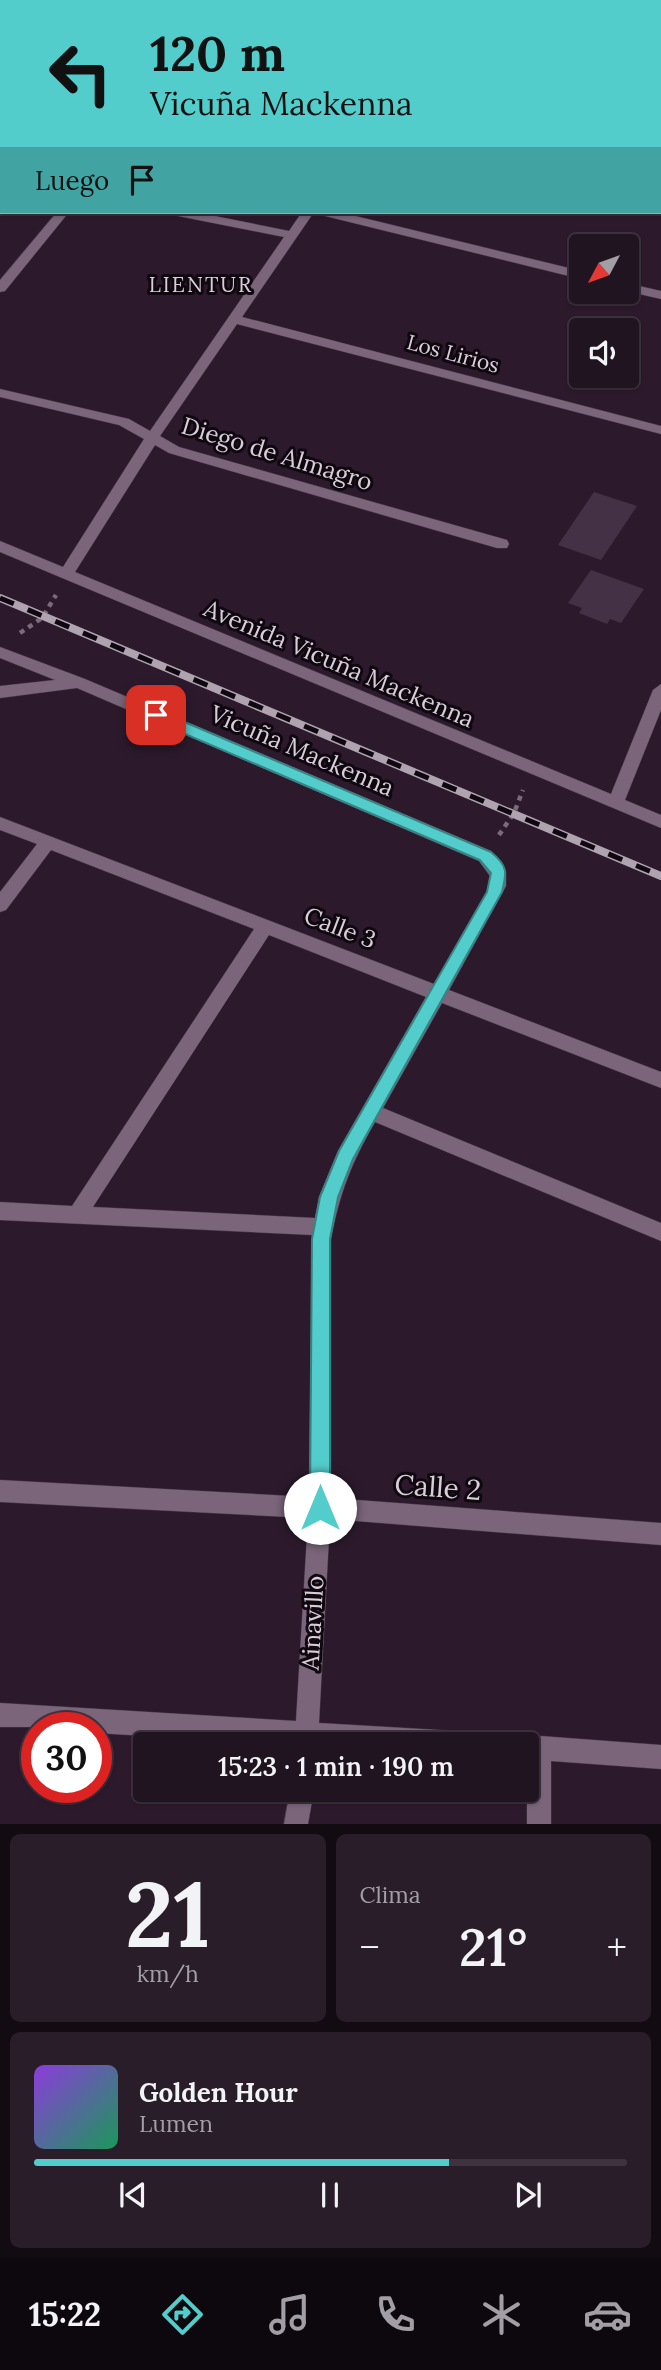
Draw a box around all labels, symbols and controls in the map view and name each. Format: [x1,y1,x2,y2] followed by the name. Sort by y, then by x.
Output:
[150,22,285,84] text: 120 m
[35,28,126,119] icon: left
[150,83,412,124] text: Vicuña Mackenna
[123,161,161,199] icon: arrive
[35,164,109,197] text: Luego
[569,234,639,304] north arrow
[569,234,639,388] map controls
[149,271,253,298] district label: LIENTUR
[569,318,639,388] button: sound
[404,328,502,379] street label: Los Lirios
[178,410,376,497] street label: Diego de Almagro
[198,592,479,735] street label: Avenida Vicuña Mackenna
[126,685,186,745] pin
[137,696,175,734] icon: arrive
[205,697,399,803] street label: Vicuña Mackenna
[300,900,381,955] street label: Calle 3
[393,1466,483,1508] street label: Calle 2
[283,1471,357,1545] position arrow
[294,1575,330,1672] street label: Ainavillo
[21,1712,112,1803] speed limit sign: 30
[218,1750,454,1783] text: 15:23 · 1 min · 190 m
[125,1855,210,1972] text: 21
[360,1880,421,1909] text: Clima
[459,1914,527,1980] text: 21°
[360,1923,380,1971] text: −
[607,1923,627,1971] text: +
[137,1959,199,1988] text: km/h
[139,2076,298,2109] text: Golden Hour
[139,2109,213,2138] text: Lumen
[114,2176,152,2214] icon: previous
[311,2176,349,2214] icon: pause
[509,2176,547,2214] icon: next
[158,2290,207,2339] icon: directions
[265,2290,314,2339] icon: music
[371,2290,420,2339] icon: phone
[477,2290,526,2339] icon: climate
[583,2290,632,2339] icon: car
[29,2294,101,2335] text: 15:22

